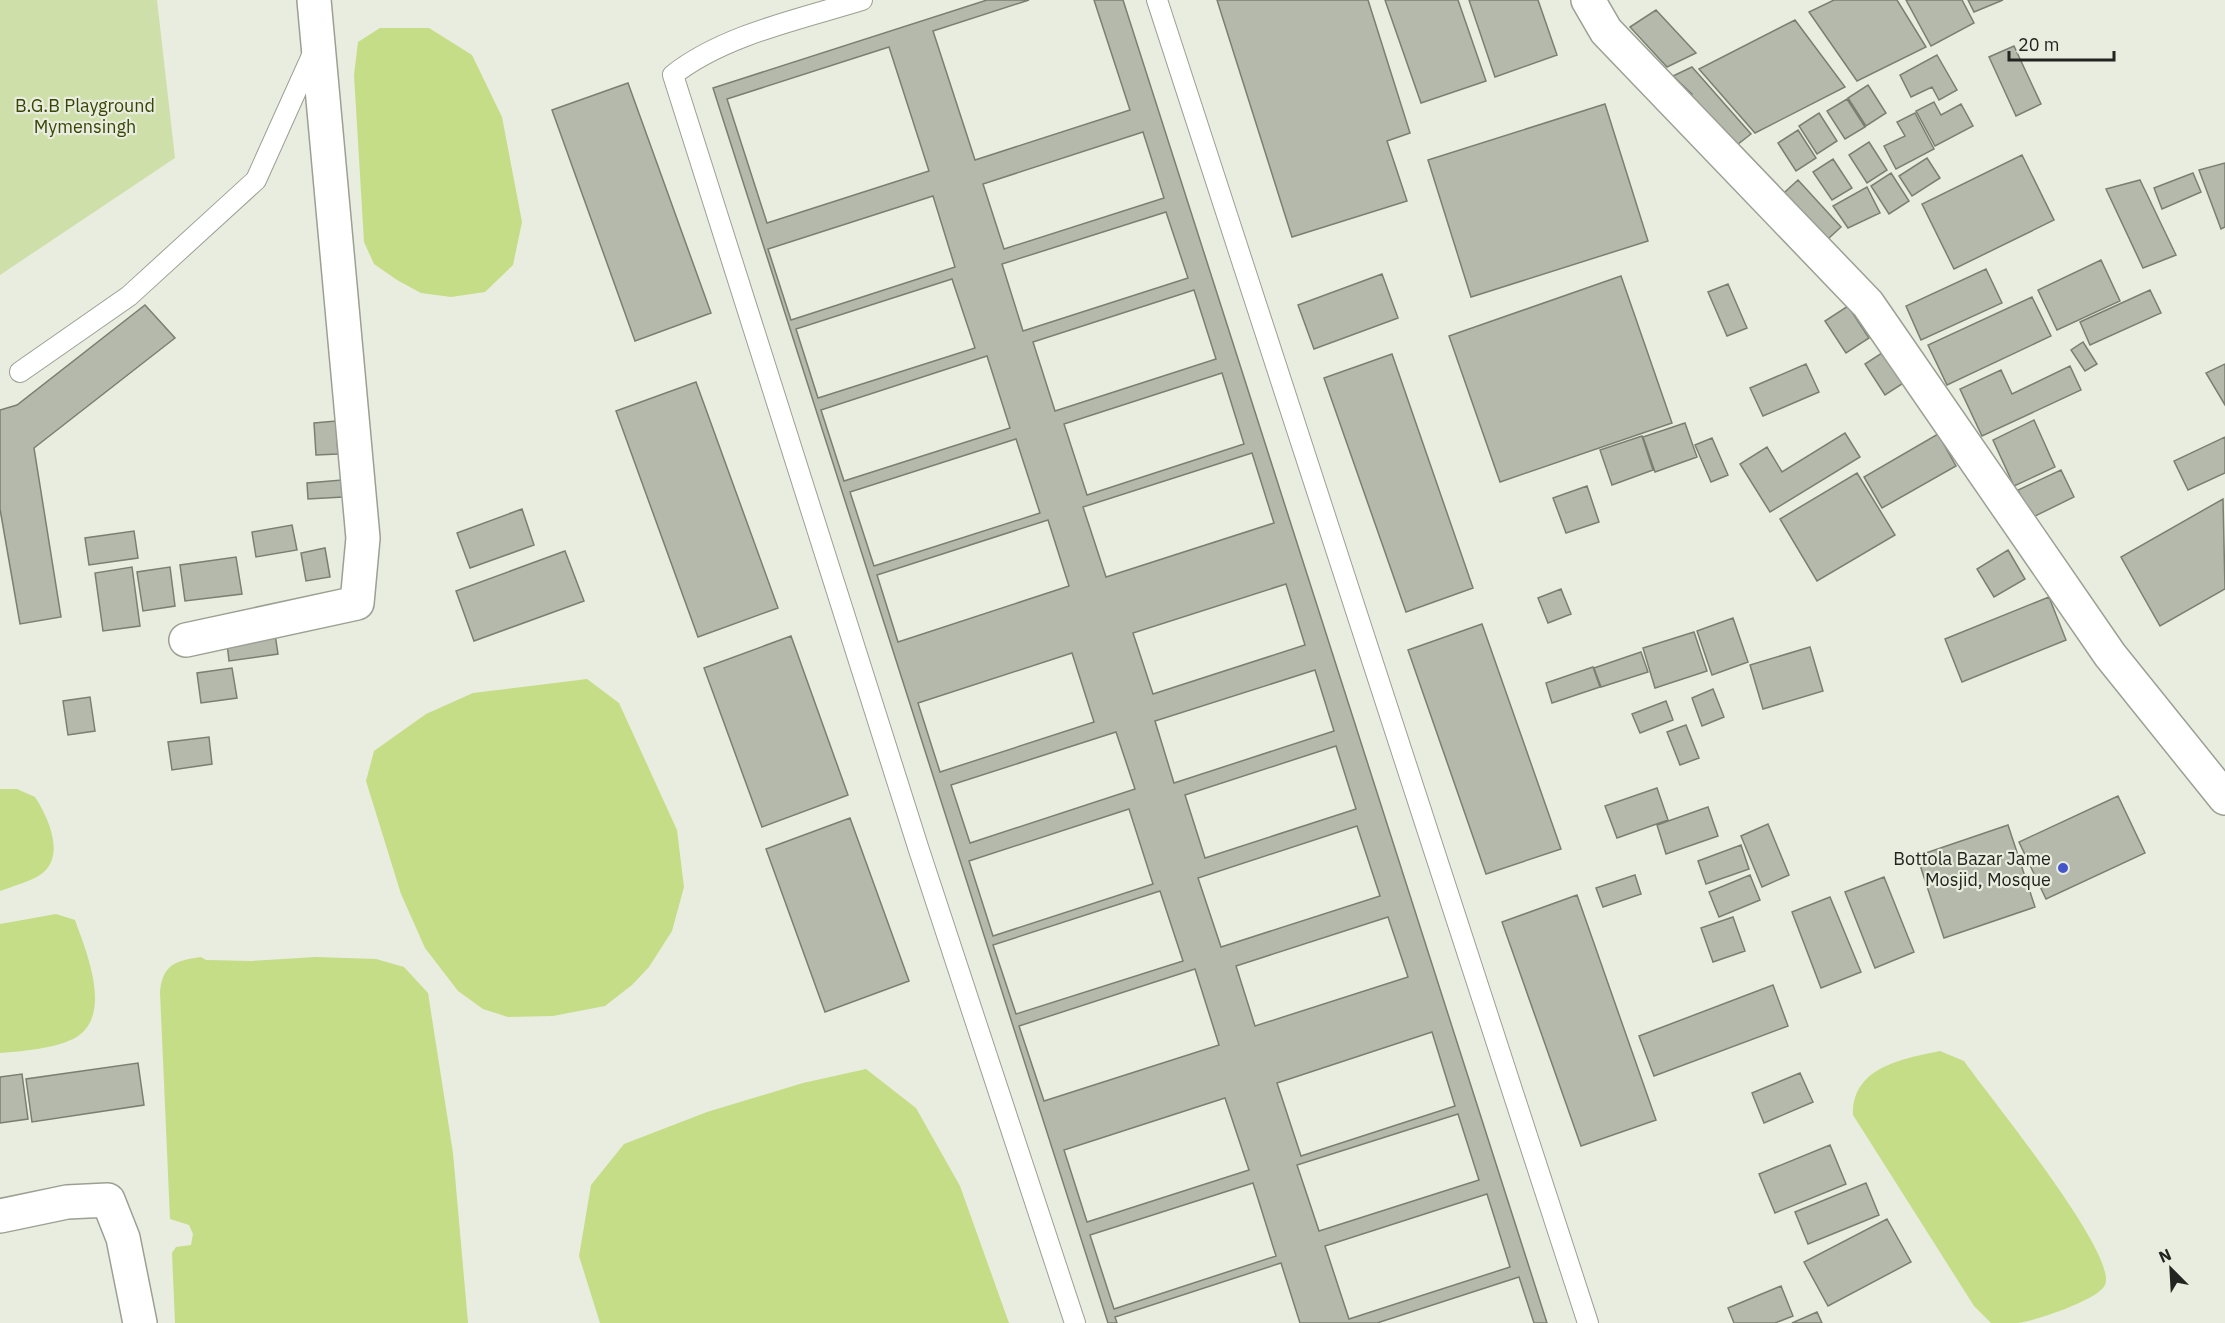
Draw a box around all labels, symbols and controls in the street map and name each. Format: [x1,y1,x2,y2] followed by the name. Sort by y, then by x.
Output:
[2009,24,2114,62] scale bar
[2018,33,2060,56] text: 20 m
[15,94,155,138] park label: B.G.B Playground Mymensingh
[1893,847,2051,891] place label: Bottola Bazar Jame Mosjid, Mosque
[2056,861,2070,875] marker: Bottola Bazar Jame Mosjid, Mosque
[2141,1239,2201,1299] north arrow
[2156,1244,2174,1267] text: N

